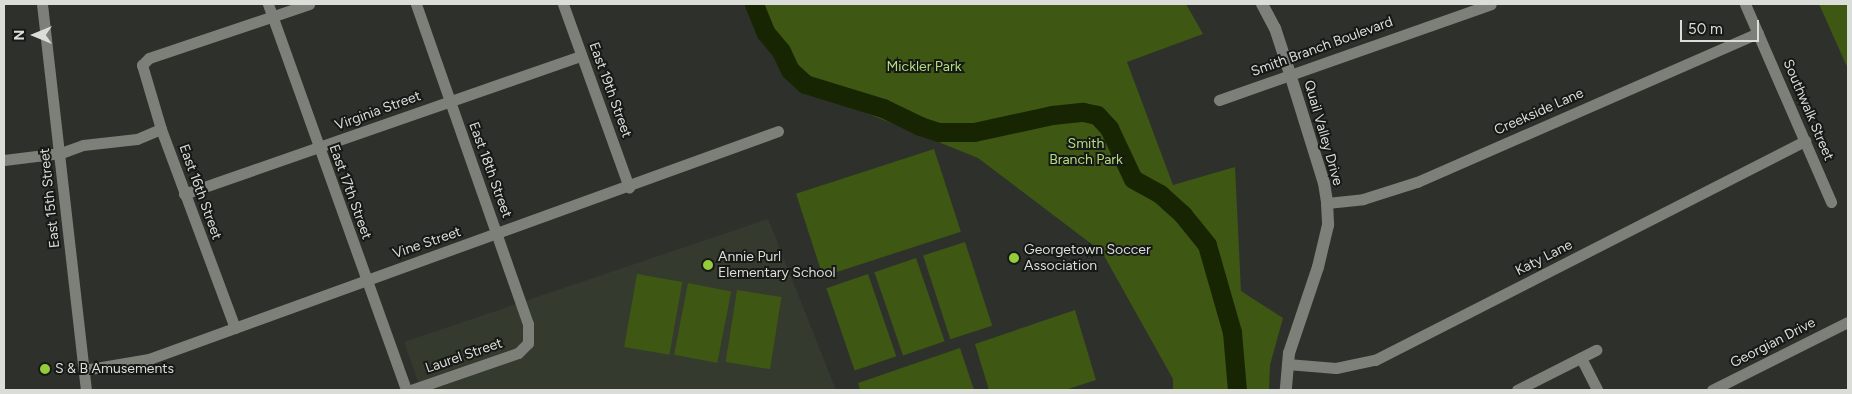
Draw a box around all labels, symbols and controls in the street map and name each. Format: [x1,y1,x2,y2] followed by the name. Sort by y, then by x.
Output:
[10,10,60,60] north arrow
[1682,10,1761,42] scale bar
[1249,14,1395,80] street label: Smith Branch Boulevard
[1688,20,1723,38] text: 50 m
[11,30,28,40] text: N
[585,40,635,140] street label: East 19th Street
[1779,57,1837,163] street label: Southwalk Street
[887,59,961,75] park label: Mickler Park
[1300,78,1346,188] street label: Quail Valley Drive
[1492,85,1586,139] street label: Creekside Lane
[333,88,423,134] street label: Virginia Street
[465,120,515,220] street label: East 18th Street
[1049,136,1123,168] park label: Smith Branch Park
[175,142,225,242] street label: East 16th Street
[325,142,375,242] street label: East 17th Street
[36,147,64,249] street label: East 15th Street
[391,223,463,263] street label: Vine Street
[1513,237,1575,279] street label: Katy Lane
[1024,242,1151,274] place label: Georgetown Soccer Association
[718,249,836,282] place label: Annie Purl Elementary School
[1008,252,1020,264] marker: Georgetown Soccer Association
[702,259,714,271] marker: Annie Purl Elementary School
[1728,314,1818,372] street label: Georgian Drive
[423,335,505,377] street label: Laurel Street
[55,361,174,377] place label: S & B Amusements
[39,363,51,375] marker: S & B Amusements

